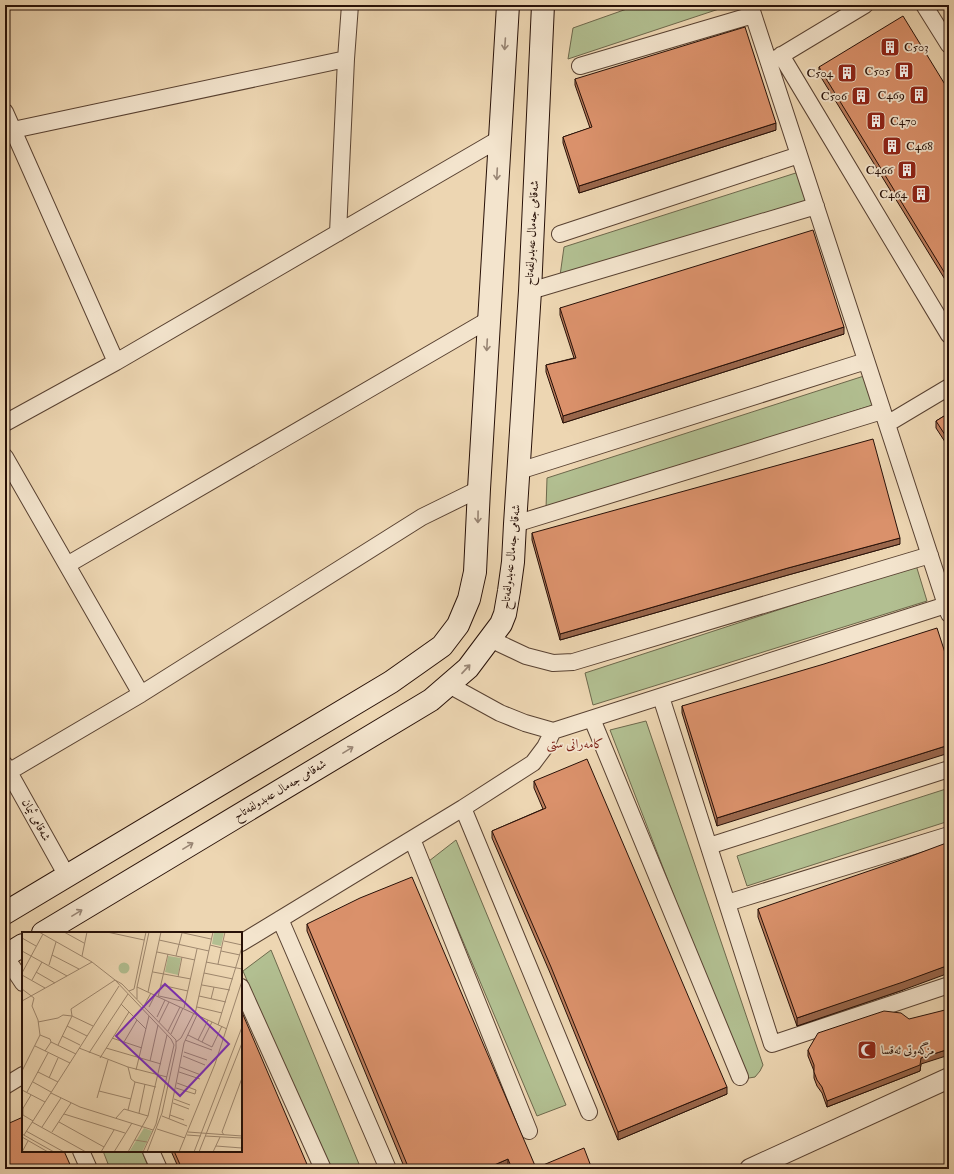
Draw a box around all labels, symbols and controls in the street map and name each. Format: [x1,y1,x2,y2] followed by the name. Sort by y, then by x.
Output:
[879,36,901,58] building icon: C503
[502,37,509,50] one-way arrow
[904,40,929,55] place label: C503
[893,60,915,82] building icon: C505
[836,62,858,84] building icon: C504
[865,64,891,79] place label: C505
[806,66,834,81] place label: C504
[908,84,930,106] building icon: C469
[850,85,872,107] building icon: C506
[878,88,905,103] place label: C469
[821,89,848,104] place label: C506
[865,110,887,132] building icon: C470
[890,114,917,129] place label: C470
[881,135,903,157] building icon: C468
[906,139,933,154] place label: C468
[896,159,918,181] building icon: C466
[866,163,894,178] place label: C466
[493,167,501,180] one-way arrow
[522,180,545,286] street label: شەقامی جەمال عەبدولفەتاح
[910,183,932,205] building icon: C464
[879,187,908,202] place label: C464
[483,338,491,351] one-way arrow
[498,504,527,611] street label: شەقامی جەمال عەبدولفەتاح
[474,510,482,523] one-way arrow
[461,664,471,674] one-way arrow
[546,736,604,753] district label: كامه‌رانی ستی
[342,746,353,754] one-way arrow
[231,756,331,826] street label: شەقامی جەمال عەبدولفەتاح
[18,796,54,844] street label: شەقامی ئیمان
[182,841,194,849] one-way arrow
[71,908,83,916] one-way arrow
[22,932,242,1152] inset map
[856,1039,878,1061] mosque icon: مزگەوتی ئەقسا
[881,1041,934,1059] place label: مزگەوتی ئەقسا

